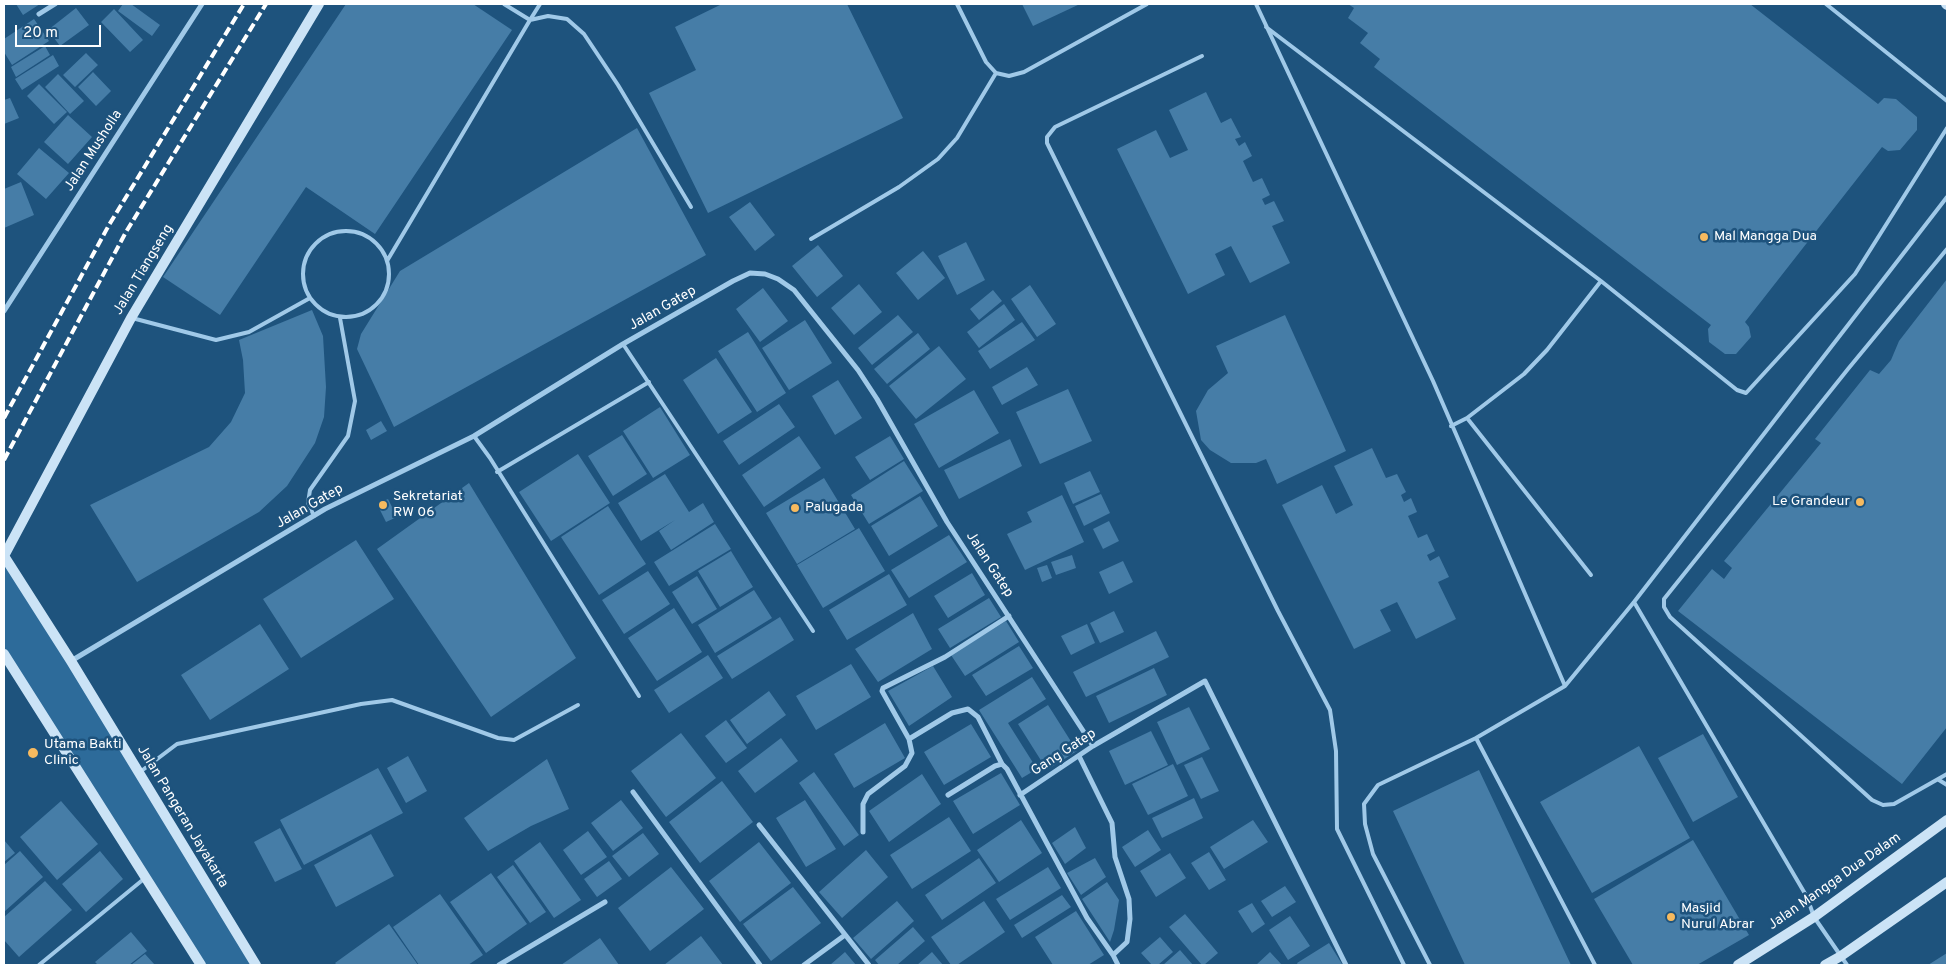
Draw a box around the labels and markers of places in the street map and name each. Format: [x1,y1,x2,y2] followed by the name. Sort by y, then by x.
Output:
[1714,229,1817,245] place label: Mal Mangga Dua
[1698,231,1710,243] marker: Mal Mangga Dua
[393,489,463,522] place label: Sekretariat RW 06
[1772,494,1850,510] place label: Le Grandeur
[1854,496,1866,508] marker: Le Grandeur
[377,499,389,511] marker: Sekretariat RW 06
[805,500,863,516] place label: Palugada
[789,502,801,514] marker: Palugada
[44,737,121,770] place label: Utama Bakti Clinic
[26,746,40,760] marker: Utama Bakti Clinic
[1681,901,1754,934] place label: Masjid Nurul Abrar
[1665,911,1677,923] marker: Masjid Nurul Abrar

